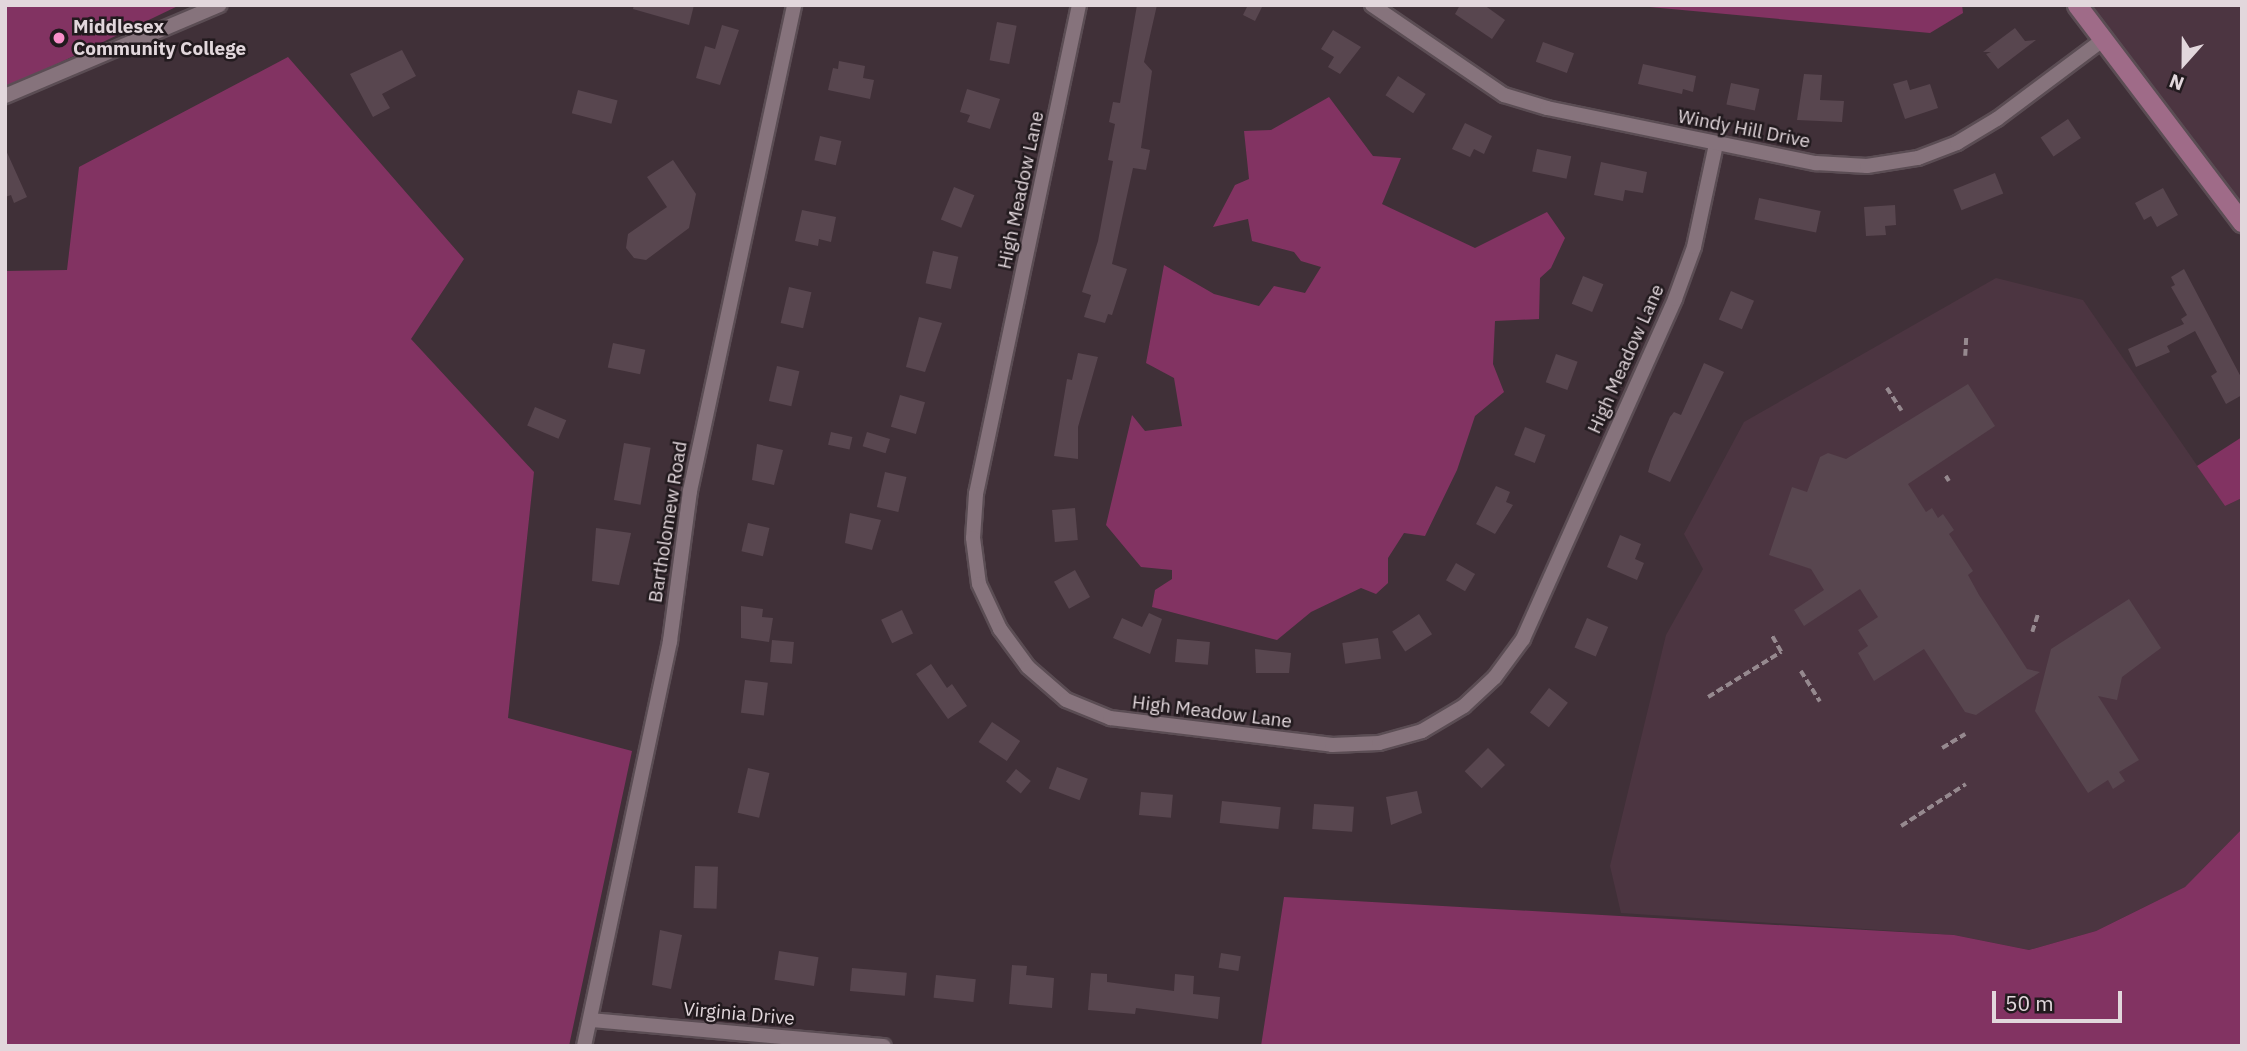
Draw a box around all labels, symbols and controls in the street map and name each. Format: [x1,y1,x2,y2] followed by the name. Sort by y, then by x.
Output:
[73,16,246,60] place label: Middlesex Community College
[2149,28,2219,98] north arrow
[51,30,67,46] marker: Middlesex Community College
[2166,69,2187,96] text: N
[1676,105,1812,153] street label: Windy Hill Drive
[993,109,1049,271] street label: High Meadow Lane
[1583,281,1669,437] street label: High Meadow Lane
[644,440,692,604] street label: Bartholomew Road
[1131,691,1293,733] street label: High Meadow Lane
[1995,978,2124,1022] scale bar
[2005,989,2054,1017] text: 50 m
[682,998,796,1030] street label: Virginia Drive

